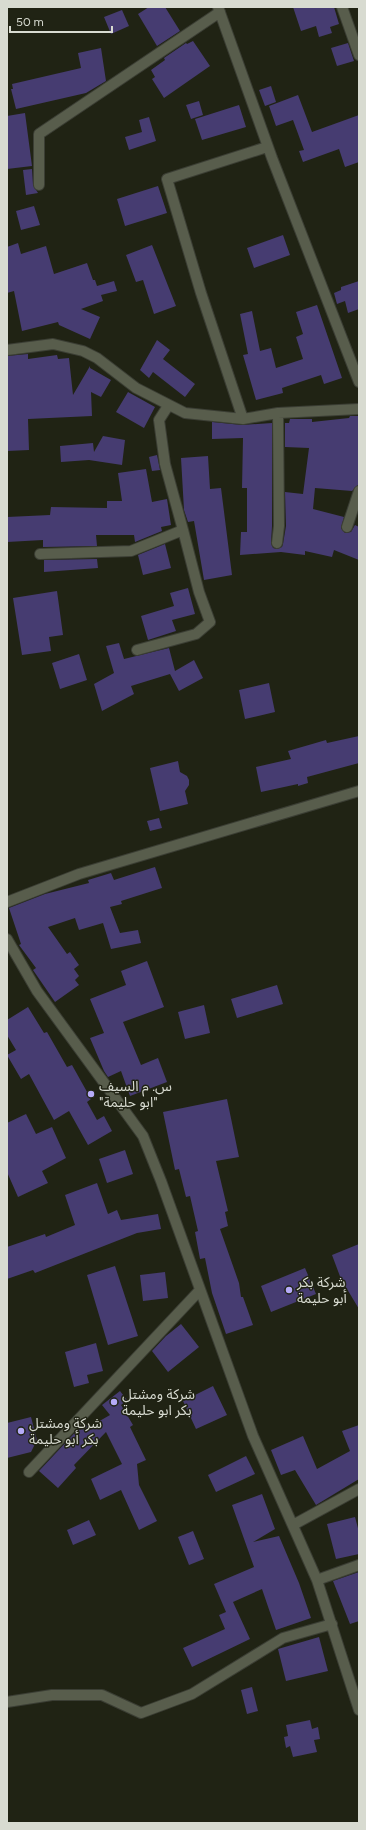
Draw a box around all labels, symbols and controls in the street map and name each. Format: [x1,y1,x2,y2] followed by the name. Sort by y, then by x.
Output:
[10,8,112,34] scale bar
[16,15,44,29] text: 50 m
[99,1078,172,1111] place label: س. م السيف "ابو حليمة"
[86,1089,96,1099] marker: س. م السيف "ابو حليمة"
[296,1274,347,1307] place label: شركة بكر أبو حليمة
[284,1285,294,1295] marker: شركة بكر أبو حليمة
[122,1386,195,1419] place label: شركة ومشتل بكر ابو حليمة
[109,1397,119,1407] marker: شركة ومشتل بكر ابو حليمة
[29,1415,102,1448] place label: شركة ومشتل بكر أبو حليمة
[16,1426,26,1436] marker: شركة ومشتل بكر أبو حليمة

